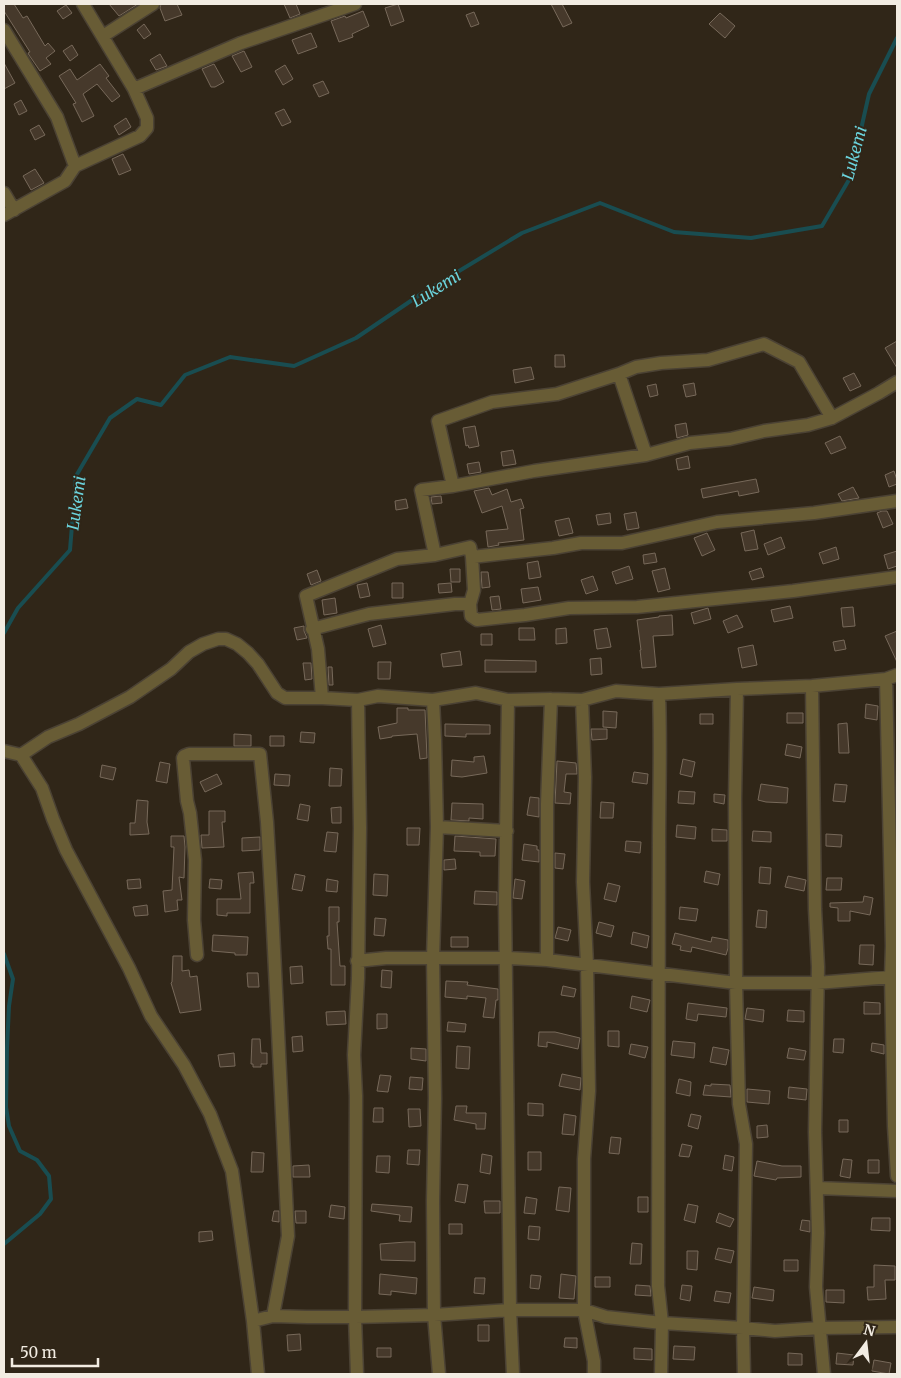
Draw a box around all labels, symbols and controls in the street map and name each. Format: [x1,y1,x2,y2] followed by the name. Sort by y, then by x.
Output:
[837,124,871,182] water label: Lukemi
[408,265,465,311] water label: Lukemi
[62,474,90,531] water label: Lukemi
[841,1318,891,1368] north arrow
[862,1320,877,1341] text: N
[12,1336,99,1368] scale bar
[20,1343,57,1362] text: 50 m

